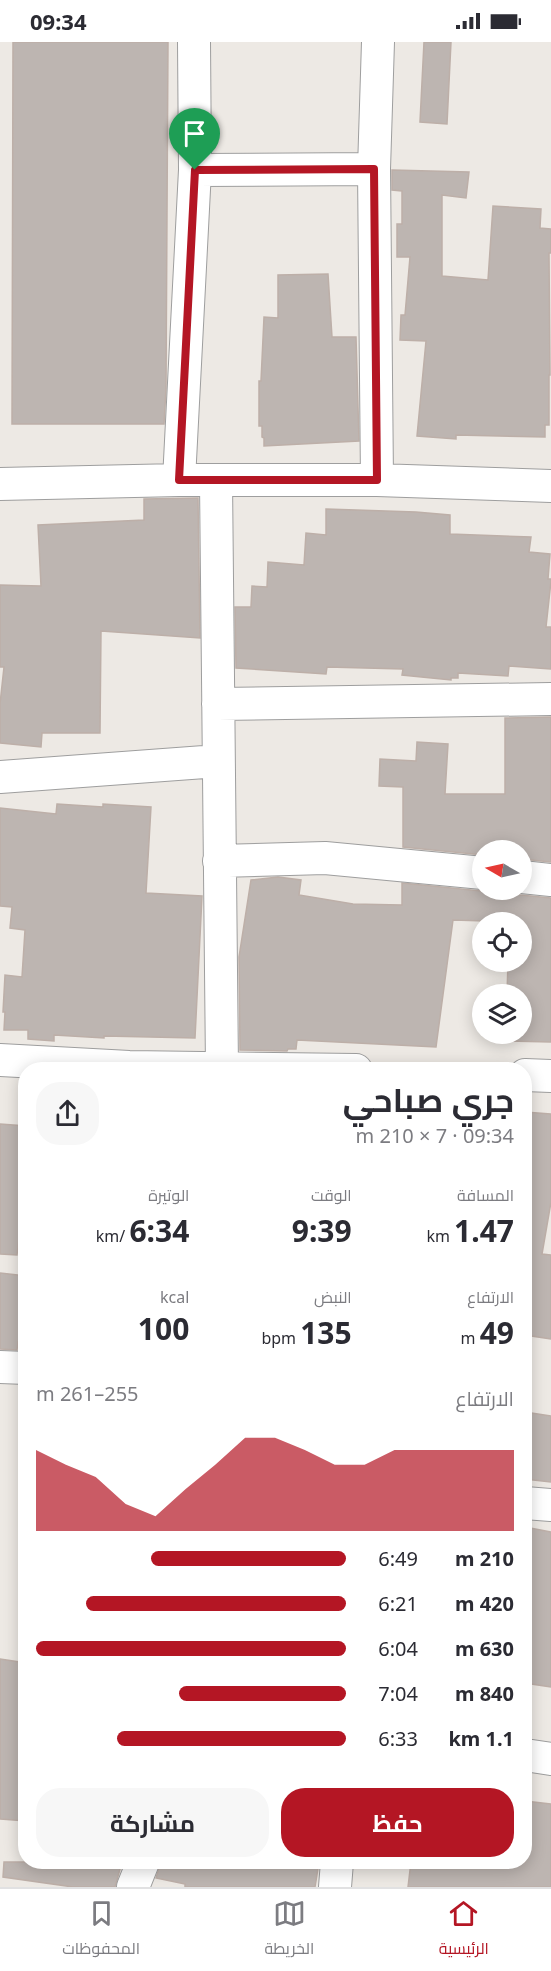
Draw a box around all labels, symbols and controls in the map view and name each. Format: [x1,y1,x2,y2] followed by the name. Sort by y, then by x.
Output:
[30,6,87,36] text: 09:34
[169,108,220,170] pin
[178,117,211,150] icon: arrive
[472,840,532,900] north arrow
[472,840,532,1044] map controls
[472,912,532,972] button: locate
[472,984,532,1044] button: layers
[343,1077,514,1122] text: جري صباحي
[36,1082,99,1145] button: share
[356,1122,514,1149] text: 09:34 · 7 × 210 m
[148,1184,189,1206] text: الوتيرة
[311,1184,352,1206] text: الوقت
[457,1184,514,1206] text: المسافة
[129,1210,189,1251] text: 6:34
[292,1210,352,1251] text: 9:39
[454,1210,514,1251] text: 1.47
[96,1225,129,1247] text: /km
[426,1225,454,1247] text: km
[160,1286,189,1308] text: kcal
[314,1286,352,1308] text: النبض
[467,1286,514,1308] text: الارتفاع
[138,1308,189,1349] text: 100
[300,1312,352,1353] text: 135
[480,1312,514,1353] text: 49
[261,1327,300,1349] text: bpm
[461,1327,480,1349] text: m
[36,1380,139,1407] text: 255–261 m
[455,1385,514,1412] text: الارتفاع
[378,1545,418,1572] text: 6:49
[455,1545,514,1572] text: 210 m
[378,1590,418,1617] text: 6:21
[455,1590,514,1617] text: 420 m
[378,1635,418,1662] text: 6:04
[455,1635,514,1662] text: 630 m
[378,1680,418,1707] text: 7:04
[455,1680,514,1707] text: 840 m
[378,1725,418,1752] text: 6:33
[448,1725,514,1752] text: 1.1 km
[36,1788,269,1857] button: مشاركة
[281,1788,514,1857] button: حفظ
[62,1897,140,1963] tab: المحفوظات
[264,1897,314,1963] tab: الخريطة
[439,1897,489,1963] tab: الرئيسية

